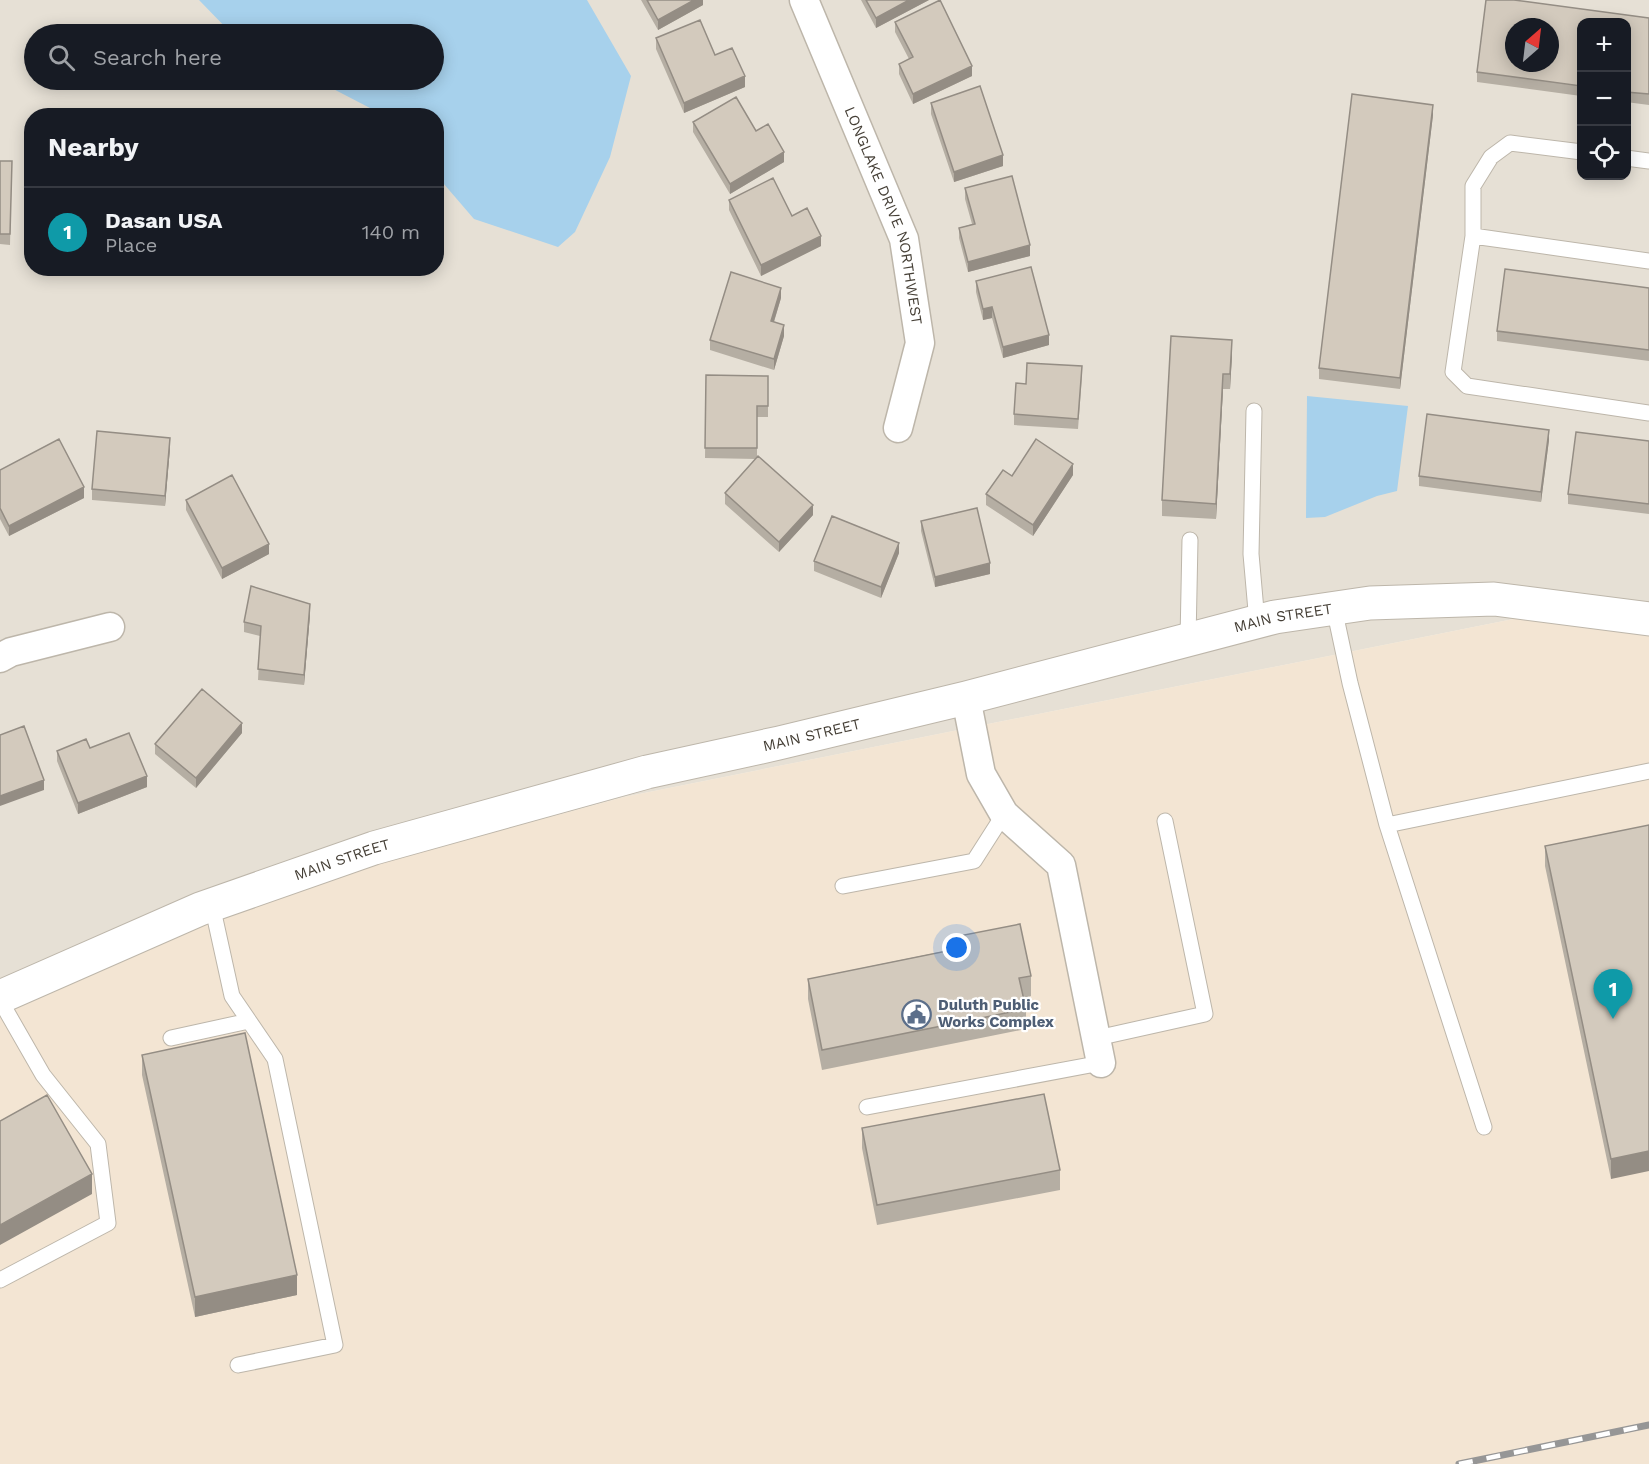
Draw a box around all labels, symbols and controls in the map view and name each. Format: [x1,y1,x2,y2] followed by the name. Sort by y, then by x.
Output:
[1505,18,1559,72] north arrow
[1577,18,1631,180] map controls
[1577,18,1631,72] button: +
[24,24,444,90] search box
[45,41,78,74] icon: search
[93,45,222,70] text: Search here
[1577,72,1631,126] button: −
[841,104,926,326] street label: LONGLAKE DRIVE NORTHWEST
[1577,126,1631,180] button: locate
[48,132,139,162] text: Nearby
[105,208,222,233] text: Dasan USA
[63,220,72,244] text: 1
[362,220,420,244] text: 140 m
[105,233,157,257] text: Place
[1232,600,1333,636] street label: MAIN STREET
[761,715,862,755] street label: MAIN STREET
[292,835,392,884] street label: MAIN STREET
[942,933,971,962] your location
[1594,970,1632,1019] pin: 1
[938,996,1054,1031] place label: Duluth Public Works Complex
[901,998,933,1030] public building icon: Duluth Public Works Complex

